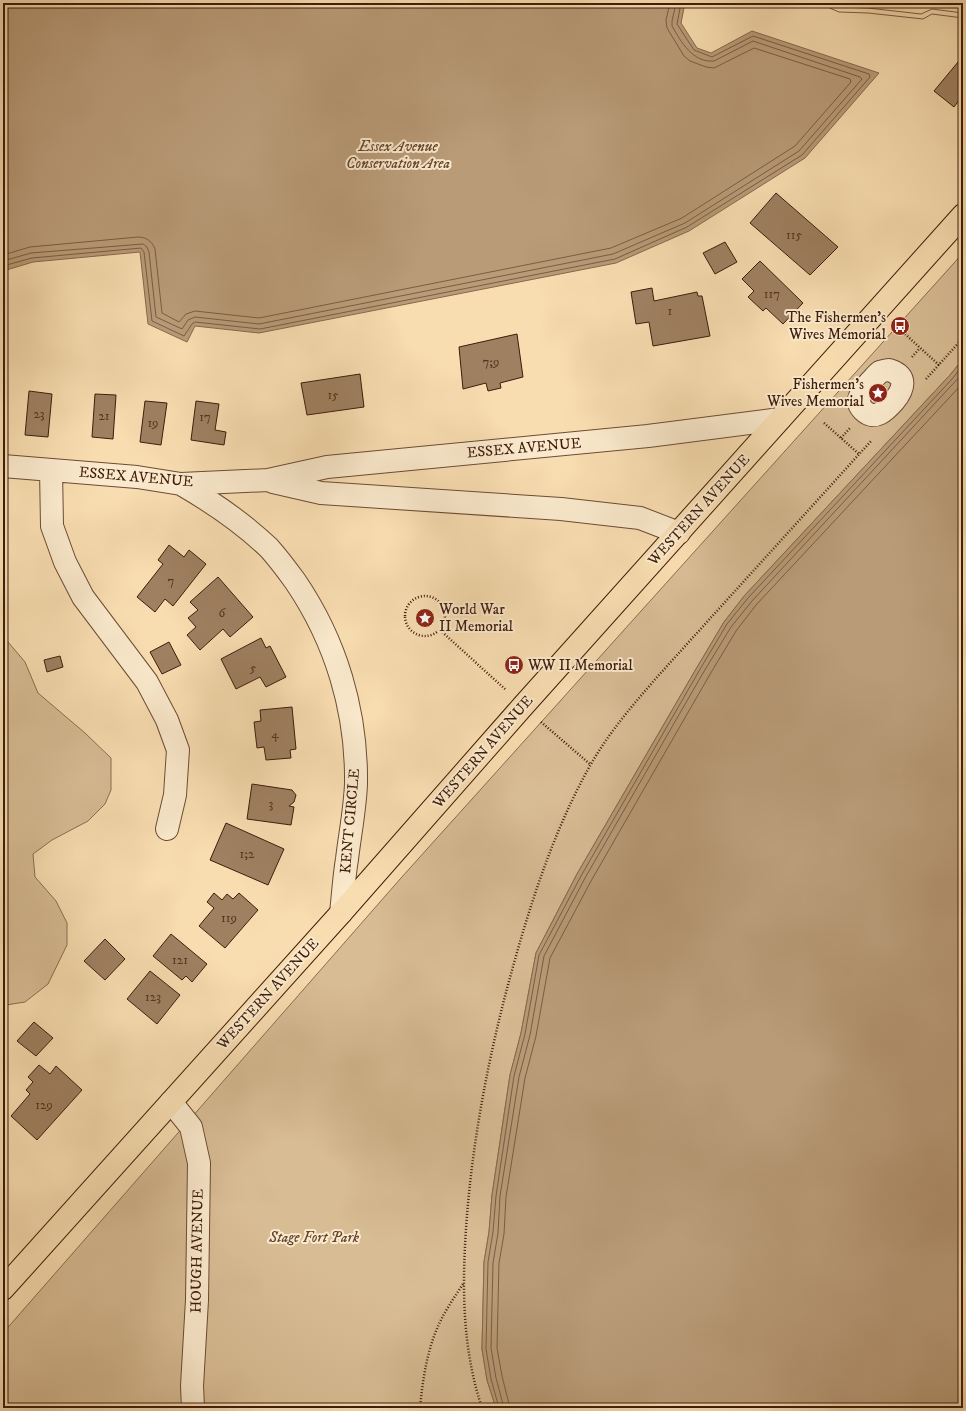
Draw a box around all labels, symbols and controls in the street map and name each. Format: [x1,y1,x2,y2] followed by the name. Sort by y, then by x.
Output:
[346,137,450,173] park label: Essex Avenue Conservation Area
[786,227,802,243] house number: 115
[764,286,780,302] house number: 117
[668,303,673,319] house number: 1
[786,308,886,344] place label: The Fishermen's Wives Memorial
[889,315,911,337] bus stop icon: The Fishermen's Wives Memorial
[482,354,500,370] house number: 7;9
[766,375,864,411] place label: Fishermen's Wives Memorial
[867,382,889,404] place icon: Fishermen's Wives Memorial
[327,387,339,403] house number: 15
[33,406,45,422] house number: 23
[98,408,110,424] house number: 21
[199,409,211,425] house number: 17
[147,415,159,431] house number: 19
[466,433,582,462] street label: ESSEX AVENUE
[643,450,754,570] street label: WESTERN AVENUE
[78,463,194,492] street label: ESSEX AVENUE
[168,573,175,589] house number: 7
[438,600,514,636] place label: World War II Memorial
[219,605,227,621] house number: 6
[414,607,436,629] place icon: World War II Memorial
[503,654,525,676] bus stop icon: WW II Memorial
[527,656,633,675] place label: WW II Memorial
[250,660,257,676] house number: 5
[428,691,537,813] street label: WESTERN AVENUE
[271,726,279,742] house number: 4
[336,767,364,874] street label: KENT CIRCLE
[269,796,274,812] house number: 3
[240,846,255,862] house number: 1;2
[221,910,237,926] house number: 119
[212,934,323,1054] street label: WESTERN AVENUE
[172,952,188,968] house number: 121
[145,989,161,1005] house number: 123
[35,1097,53,1113] house number: 129
[186,1188,208,1313] street label: HOUGH AVENUE
[268,1228,360,1247] park label: Stage Fort Park

